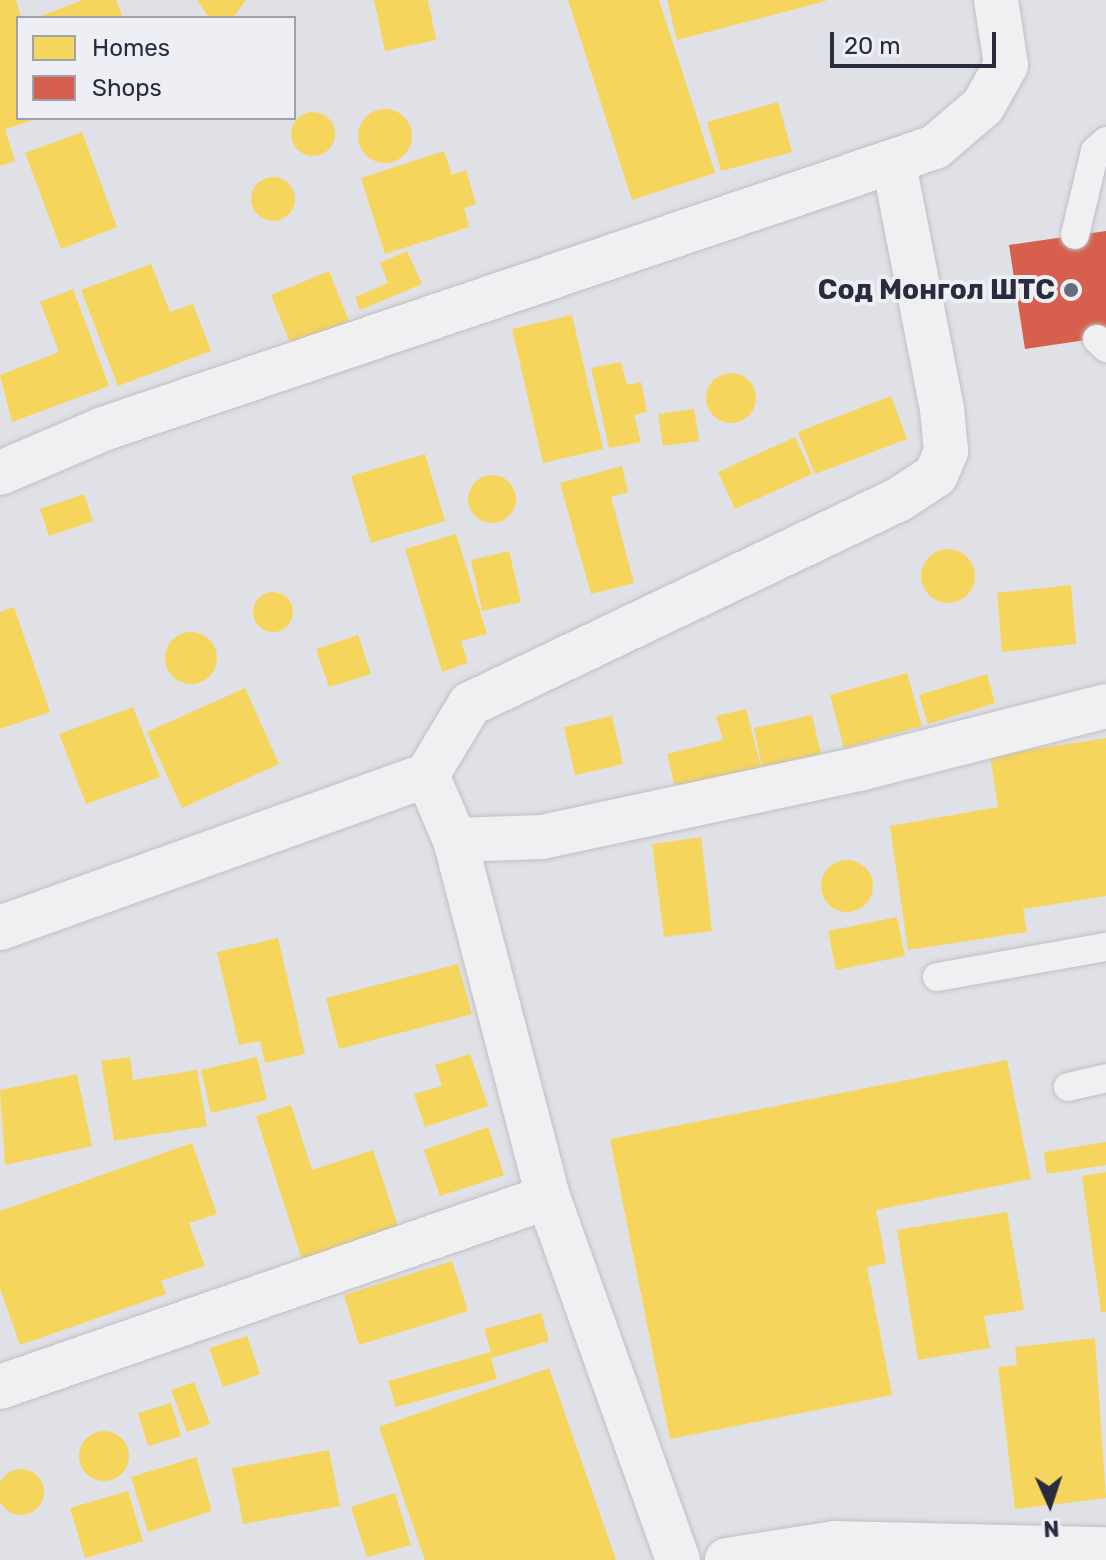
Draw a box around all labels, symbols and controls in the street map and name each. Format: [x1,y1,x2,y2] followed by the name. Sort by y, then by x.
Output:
[16,16,296,120] legend
[834,16,1000,66] scale bar
[844,32,901,60] text: 20 m
[92,34,170,62] text: Homes
[92,74,162,102] text: Shops
[818,273,1055,307] place label: Сод Монгол ШТС
[1062,281,1080,299] marker: Сод Монгол ШТС
[1010,1464,1090,1544] north arrow
[1043,1515,1060,1542] text: N

